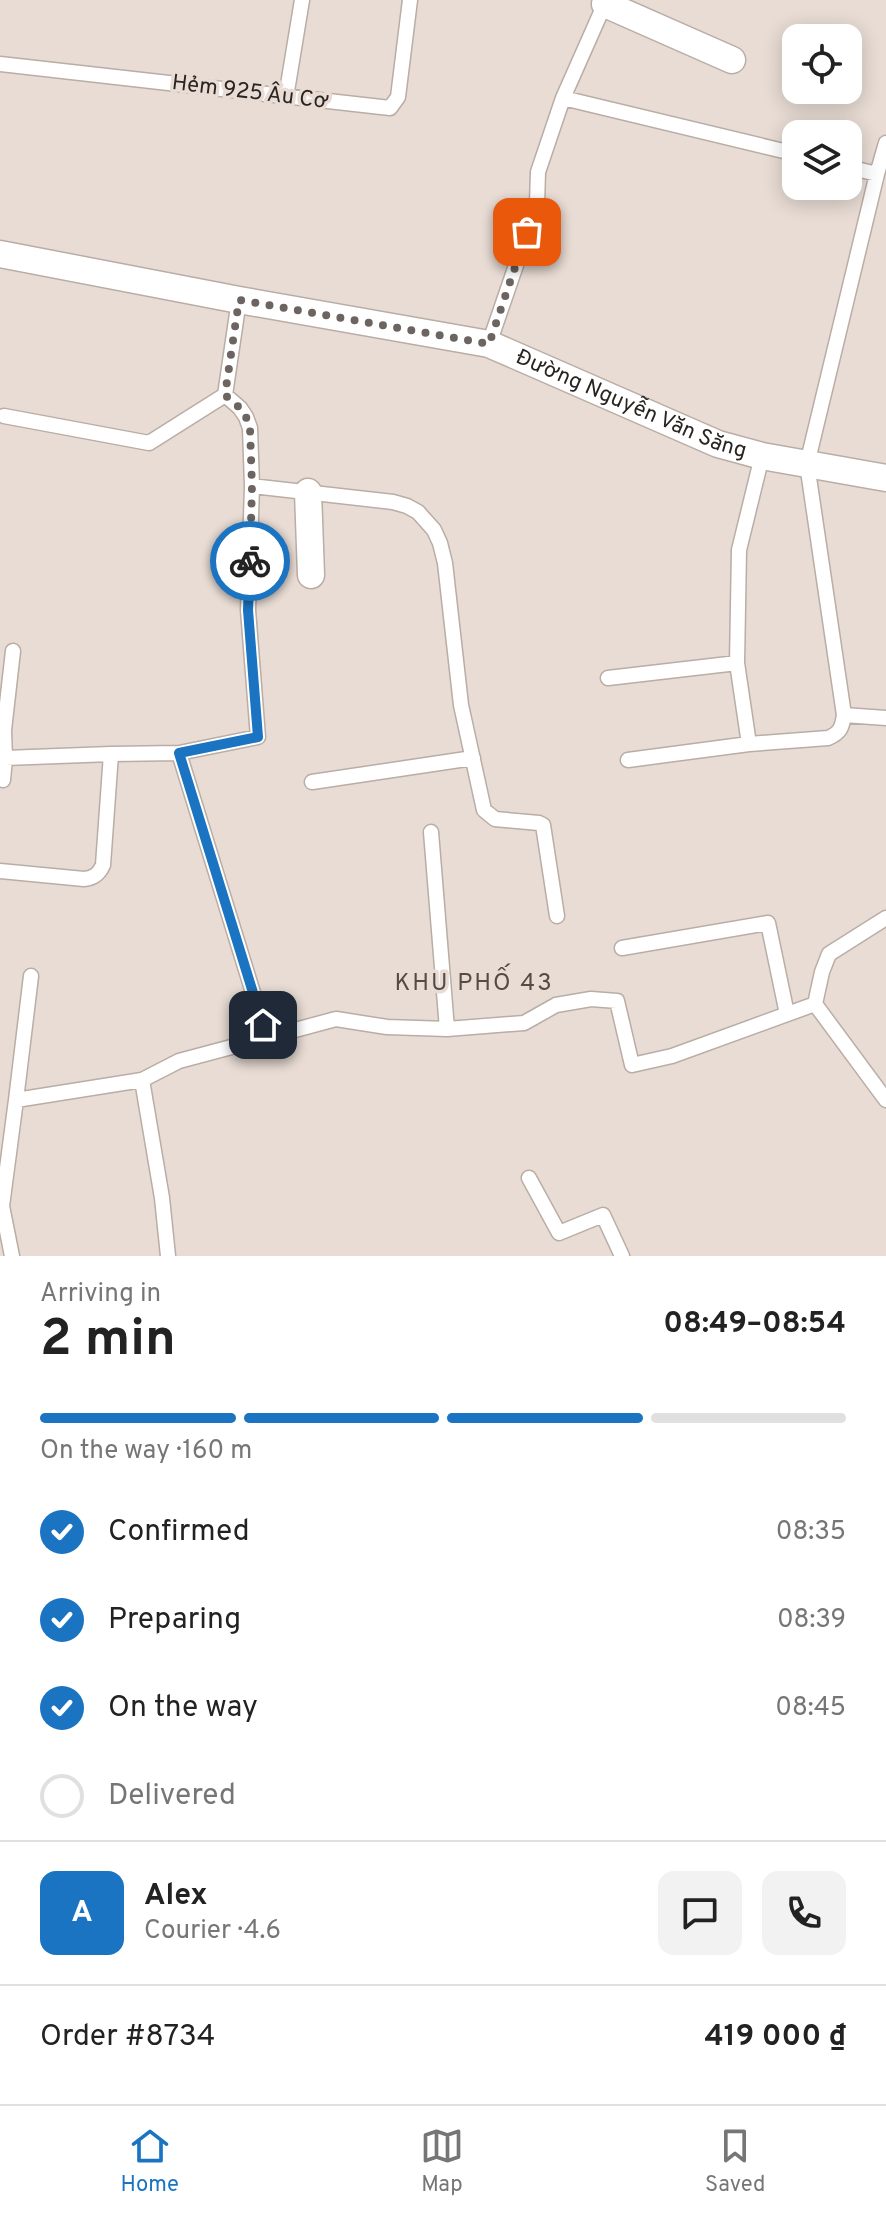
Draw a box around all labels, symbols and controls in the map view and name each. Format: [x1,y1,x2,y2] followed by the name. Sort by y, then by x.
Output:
[782,24,862,200] map controls
[782,24,862,104] button: locate
[170,68,330,116] street label: Hẻm 925 Âu Cơ
[782,120,862,200] button: layers
[493,198,561,266] pin
[505,210,549,254] icon: bag
[512,344,750,465] street label: Đường Nguyễn Văn Săng
[210,521,290,601] courier
[228,539,272,583] icon: bike
[394,963,554,999] district label: KHU PHỐ 43
[229,991,297,1059] pin
[241,1003,285,1047] icon: home
[40,1278,161,1311] text: Arriving in
[663,1306,846,1343] text: 08:49–08:54
[40,1308,176,1374] text: 2 min
[40,1435,252,1468] text: On the way · 160 m
[40,1510,84,1554] icon: check
[108,1514,250,1551] text: Confirmed
[776,1516,846,1549] text: 08:35
[40,1598,84,1642] icon: check
[108,1602,241,1639] text: Preparing
[777,1604,846,1637] text: 08:39
[40,1686,84,1730] icon: check
[108,1690,258,1727] text: On the way
[775,1692,846,1725] text: 08:45
[108,1778,236,1815] text: Delivered
[658,1871,742,1955] button: chat
[762,1871,846,1955] button: phone
[144,1878,208,1915] text: Alex
[71,1895,93,1932] text: A
[144,1915,281,1948] text: Courier · 4.6
[40,2019,215,2056] text: Order #8734
[705,2019,846,2056] text: 419 000 ₫
[121,2124,179,2199] tab: Home
[420,2124,464,2199] tab: Map
[705,2124,765,2199] tab: Saved

